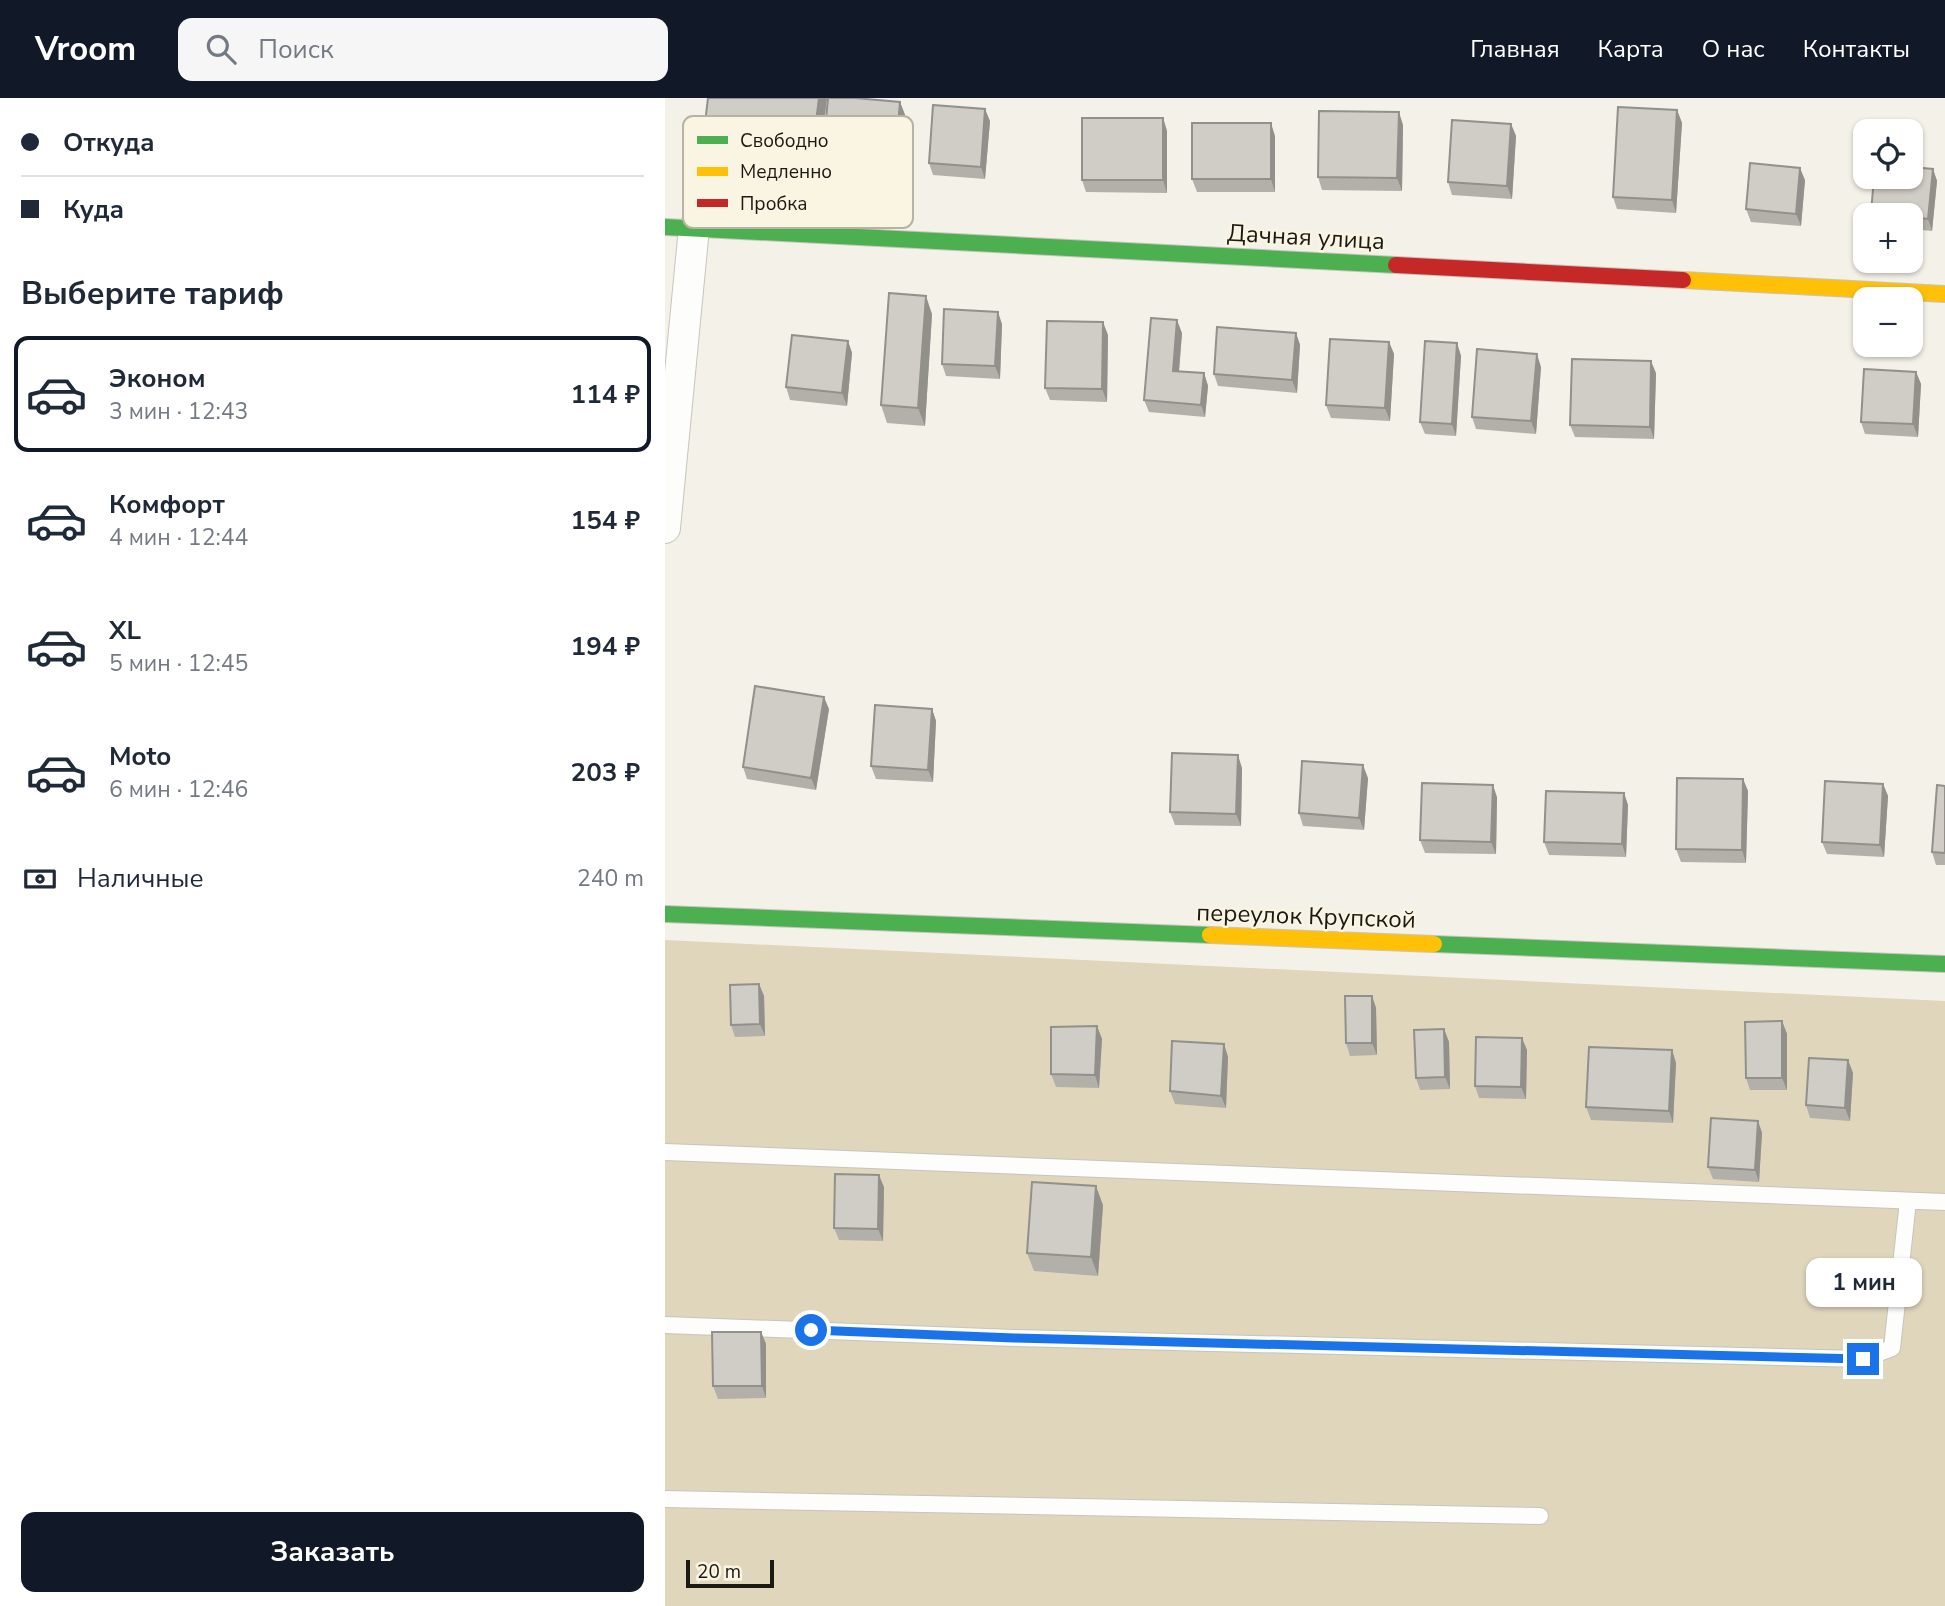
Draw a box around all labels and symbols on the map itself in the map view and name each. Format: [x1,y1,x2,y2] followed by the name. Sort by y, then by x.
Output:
[683,116,913,228] legend
[740,128,829,154] text: Свободно
[740,159,832,185] text: Медленно
[740,191,807,217] text: Пробка
[1226,217,1386,257] street label: Дачная улица
[1196,896,1416,936] street label: переулок Крупской
[1805,1258,1921,1306] callout: 1 мин
[795,1314,827,1346] route start
[1847,1343,1879,1375] route end
[686,1557,773,1589] scale bar

